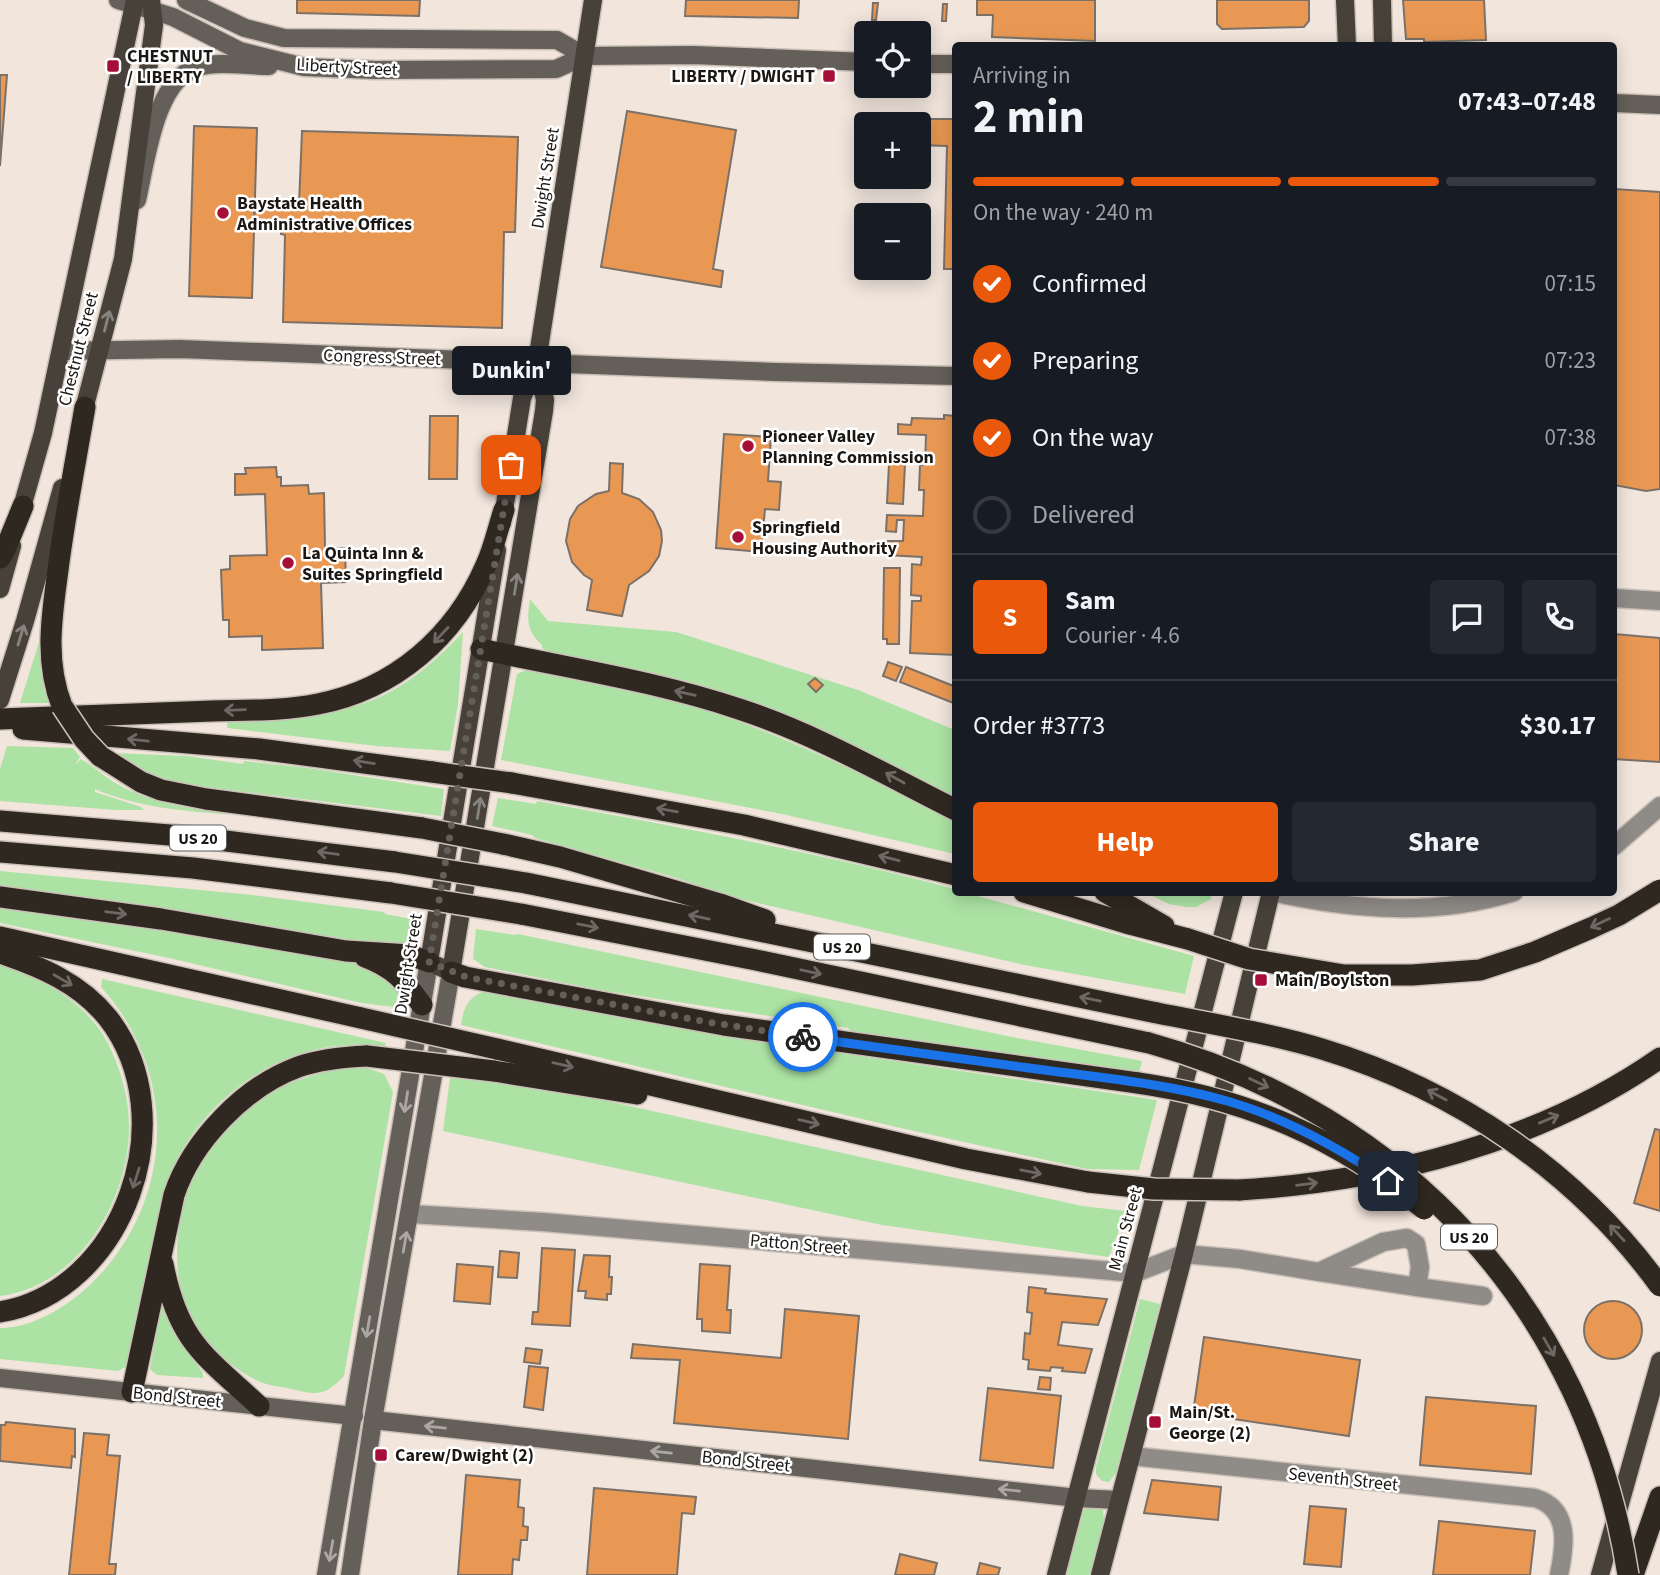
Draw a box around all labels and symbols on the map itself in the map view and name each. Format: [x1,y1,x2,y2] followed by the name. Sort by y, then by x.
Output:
[127,44,213,90] place label: CHESTNUT / LIBERTY
[296,52,398,83] street label: Liberty Street
[105,58,121,74] marker: CHESTNUT / LIBERTY
[671,64,815,89] place label: LIBERTY / DWIGHT
[821,68,837,84] marker: LIBERTY / DWIGHT
[525,126,566,230] street label: Dwight Street
[236,191,412,237] place label: Baystate Health Administrative Offices
[215,205,231,221] marker: Baystate Health Administrative Offices
[52,289,105,409] street label: Chestnut Street
[101,310,114,333] one-way arrow
[323,343,441,372] street label: Congress Street
[452,346,570,395] callout: Dunkin'
[762,424,934,470] place label: Pioneer Valley Planning Commission
[481,435,541,495] pin
[740,438,756,454] marker: Pioneer Valley Planning Commission
[752,515,897,561] place label: Springfield Housing Authority
[730,529,746,545] marker: Springfield Housing Authority
[302,541,443,587] place label: La Quinta Inn & Suites Springfield
[280,555,296,571] marker: La Quinta Inn & Suites Springfield
[510,573,523,595] one-way arrow
[16,624,28,646] one-way arrow
[433,626,450,643] one-way arrow
[674,686,697,699] one-way arrow
[224,704,247,717] one-way arrow
[127,733,150,746] one-way arrow
[353,756,376,769] one-way arrow
[886,771,906,785] one-way arrow
[473,797,486,820] one-way arrow
[656,803,679,816] one-way arrow
[170,825,226,850] road number: US 20
[317,846,340,859] one-way arrow
[878,851,901,864] one-way arrow
[104,906,127,919] one-way arrow
[688,910,711,924] one-way arrow
[388,912,429,1016] street label: Dwight Street
[1590,917,1612,930] one-way arrow
[576,920,599,934] one-way arrow
[814,934,870,959] road number: US 20
[799,965,822,979] one-way arrow
[1275,968,1389,993] place label: Main/Boylston
[1253,972,1269,988] marker: Main/Boylston
[52,973,72,987] one-way arrow
[1079,991,1102,1005] one-way arrow
[768,1002,838,1072] courier
[551,1058,574,1072] one-way arrow
[1248,1077,1269,1090] one-way arrow
[1427,1088,1448,1102] one-way arrow
[399,1090,412,1113] one-way arrow
[1538,1112,1560,1125] one-way arrow
[797,1116,820,1129] one-way arrow
[1358,1151,1418,1211] pin
[128,1166,141,1188] one-way arrow
[1019,1166,1041,1180] one-way arrow
[1295,1178,1318,1191] one-way arrow
[1102,1185,1149,1273] street label: Main Street
[1441,1224,1497,1250] road number: US 20
[1609,1224,1625,1242] one-way arrow
[749,1228,849,1261] street label: Patton Street
[399,1231,412,1254] one-way arrow
[361,1315,374,1337] one-way arrow
[1543,1336,1557,1356] one-way arrow
[131,1380,222,1415] street label: Bond Street
[1169,1400,1251,1446] place label: Main/St. George (2)
[1147,1414,1163,1430] marker: Main/St. George (2)
[424,1420,447,1433] one-way arrow
[395,1443,534,1468] place label: Carew/Dwight (2)
[700,1444,791,1479] street label: Bond Street
[650,1445,673,1458] one-way arrow
[373,1447,389,1463] marker: Carew/Dwight (2)
[1287,1461,1399,1498] street label: Seventh Street
[998,1483,1021,1496] one-way arrow
[324,1539,337,1562] one-way arrow

